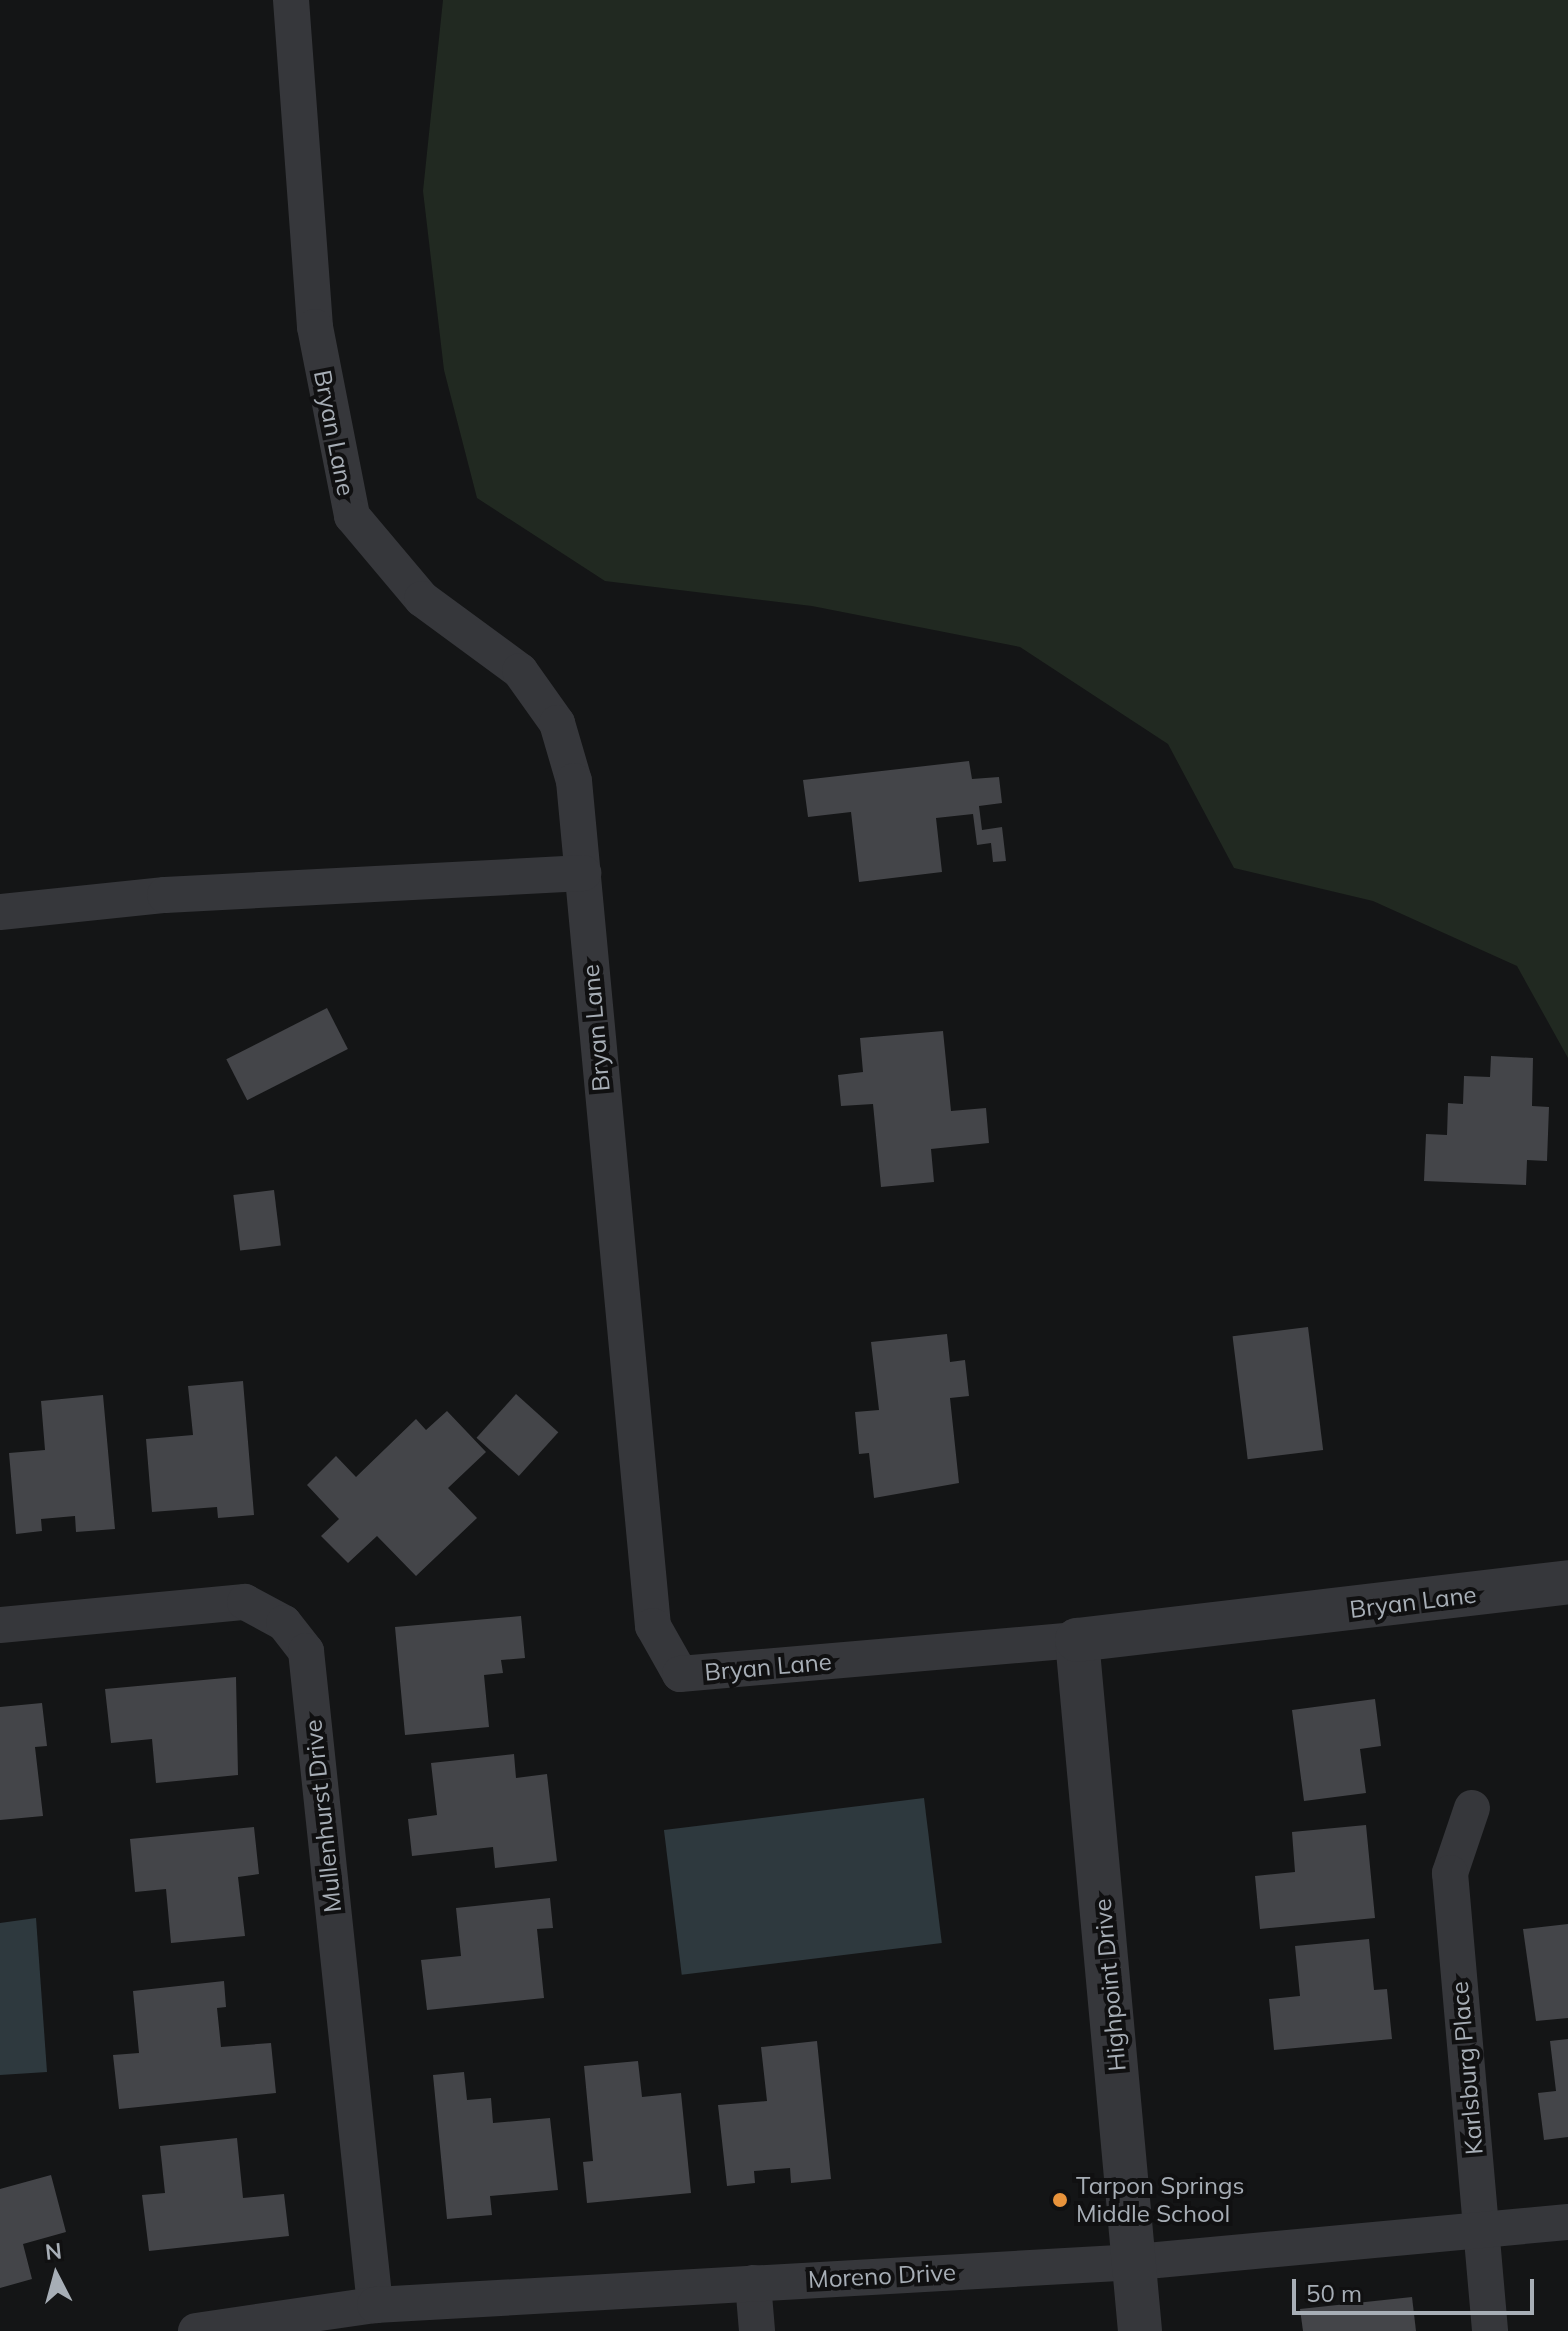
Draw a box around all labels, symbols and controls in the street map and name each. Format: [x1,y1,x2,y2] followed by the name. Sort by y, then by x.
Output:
[308,368,360,498] street label: Bryan Lane
[576,963,616,1093] street label: Bryan Lane
[1348,1580,1478,1624] street label: Bryan Lane
[703,1647,833,1687] street label: Bryan Lane
[299,1718,347,1914] street label: Mullenhurst Drive
[1088,1897,1132,2073] street label: Highpoint Drive
[1445,1980,1489,2156] street label: Karlsburg Place
[1076,2172,1244,2228] place label: Tarpon Springs Middle School
[1051,2191,1069,2209] marker: Tarpon Springs Middle School
[16,2235,96,2315] north arrow
[44,2236,63,2266] text: N
[807,2258,957,2294] street label: Moreno Drive
[1296,2263,1538,2313] scale bar
[1306,2278,1362,2308] text: 50 m

